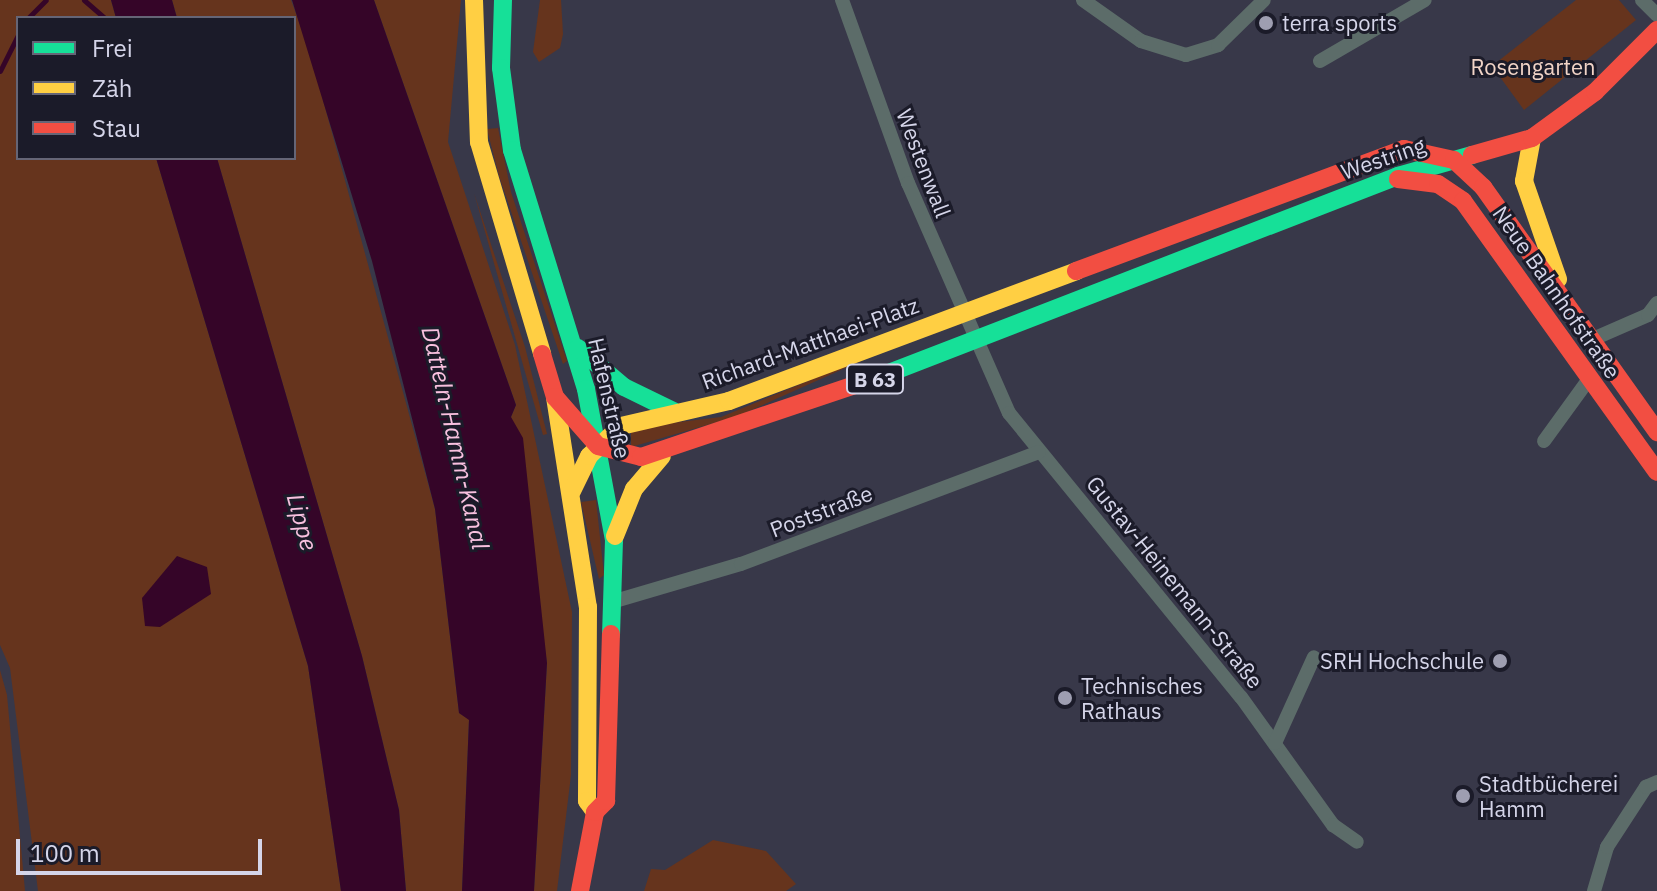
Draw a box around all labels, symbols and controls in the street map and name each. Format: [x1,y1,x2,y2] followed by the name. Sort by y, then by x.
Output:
[1282,10,1397,36] place label: terra sports
[1257,14,1275,32] marker: terra sports
[16,16,296,160] legend
[92,32,133,64] text: Frei
[1470,54,1596,80] park label: Rosengarten
[92,72,132,104] text: Zäh
[891,105,957,221] street label: Westenwall
[92,112,141,144] text: Stau
[1337,131,1429,185] street label: Westring
[1488,201,1626,383] street label: Neue Bahnhofstraße
[698,291,922,395] street label: Richard-Matthaei-Platz
[415,324,495,552] water label: Datteln-Hamm-Kanal
[583,335,637,461] street label: Hafenstraße
[845,363,905,395] road number: B 63
[1081,471,1269,693] street label: Gustav-Heinemann-Straße
[766,479,876,543] street label: Poststraße
[281,490,323,554] water label: Lippe
[1320,648,1484,674] place label: SRH Hochschule
[1491,652,1509,670] marker: SRH Hochschule
[1081,672,1203,724] place label: Technisches Rathaus
[1056,689,1074,707] marker: Technisches Rathaus
[1479,770,1618,822] place label: Stadtbücherei Hamm
[1454,787,1472,805] marker: Stadtbücherei Hamm
[20,823,266,873] scale bar
[30,837,100,869] text: 100 m

